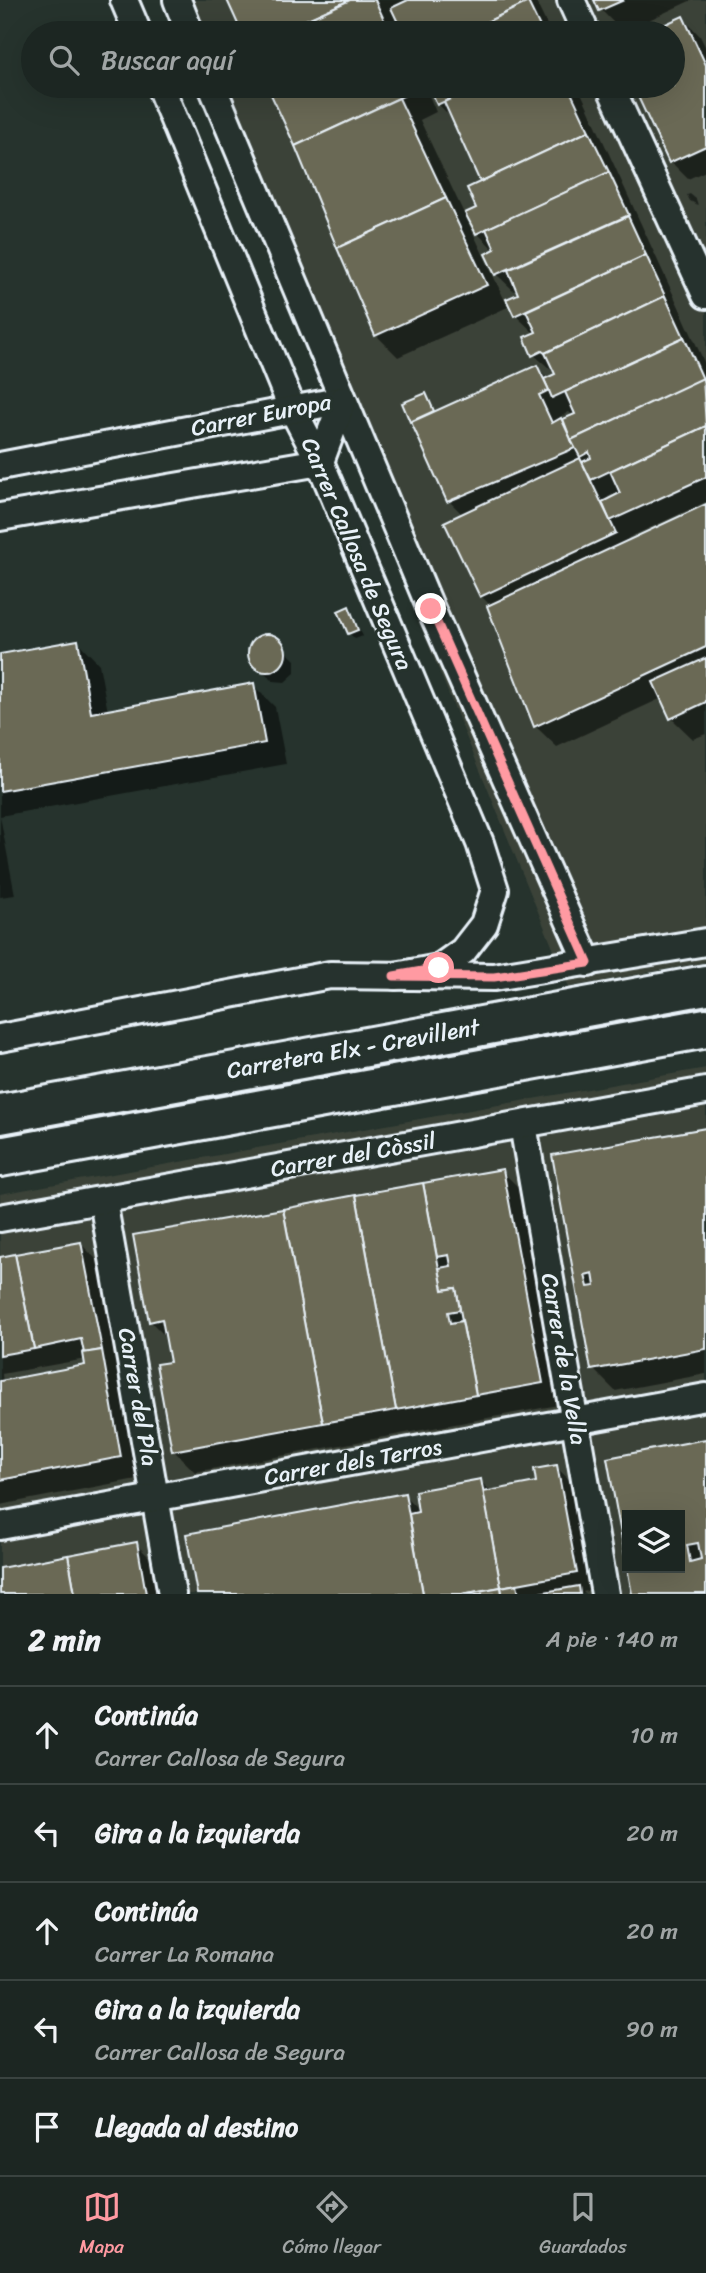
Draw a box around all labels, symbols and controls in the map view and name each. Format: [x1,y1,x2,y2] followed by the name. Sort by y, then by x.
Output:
[21,21,685,98] search box
[101,37,234,83] text: Buscar aquí
[45,41,83,79] icon: search
[187,381,335,449] street label: Carrer Europa
[289,431,425,677] street label: Carrer Callosa de Segura
[415,593,446,624] route end
[423,952,454,983] route start
[223,1006,484,1091] street label: Carretera Elx - Crevillent
[267,1120,439,1190] street label: Carrer del Còssil
[529,1270,599,1448] street label: Carrer de la Vella
[106,1325,170,1469] street label: Carrer del Pla
[261,1426,446,1498] street label: Carrer dels Terros
[622,1510,685,1573] map controls
[622,1510,685,1573] button: layers
[28,1613,101,1667] text: 2 min
[546,1619,678,1660] text: A pie · 140 m
[95,1692,198,1738] text: Continúa
[630,1715,678,1756] text: 10 m
[28,1716,66,1754] icon: ahead
[95,1738,345,1779] text: Carrer Callosa de Segura
[95,1810,300,1856] text: Gira a la izquierda
[627,1813,678,1854] text: 20 m
[28,1814,66,1852] icon: left
[95,1888,198,1934] text: Continúa
[627,1911,678,1952] text: 20 m
[28,1912,66,1950] icon: ahead
[95,1934,274,1975] text: Carrer La Romana
[95,1986,300,2032] text: Gira a la izquierda
[626,2009,678,2050] text: 90 m
[28,2010,66,2048] icon: left
[95,2032,345,2073] text: Carrer Callosa de Segura
[95,2104,298,2150] text: Llegada al destino
[28,2108,66,2146] icon: arrive
[79,2188,124,2263] tab: Mapa
[283,2188,381,2263] tab: Cómo llegar
[539,2188,627,2263] tab: Guardados

